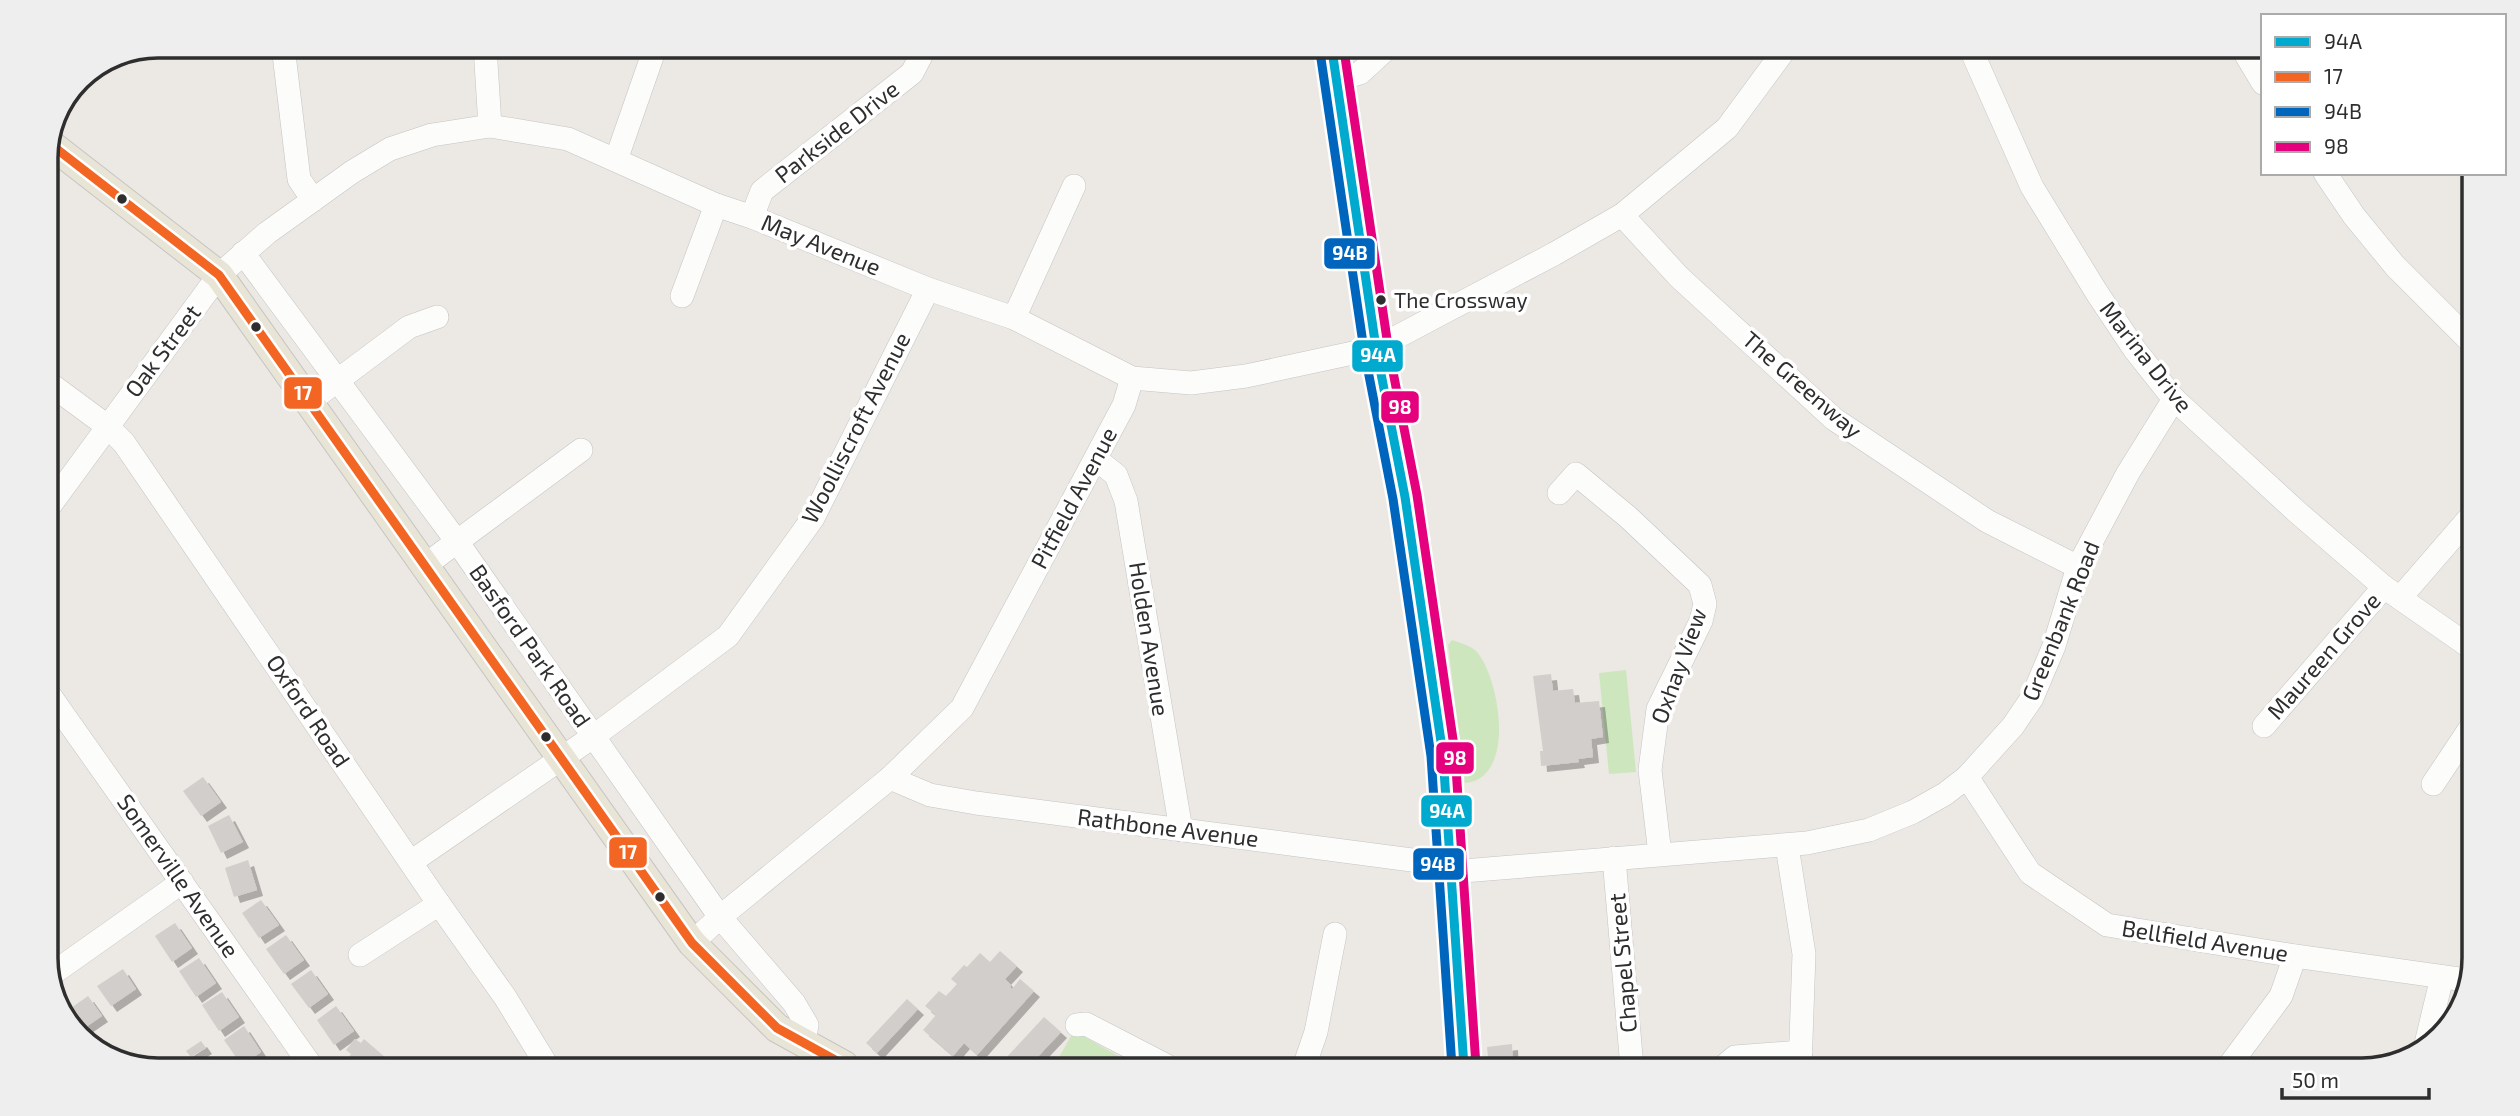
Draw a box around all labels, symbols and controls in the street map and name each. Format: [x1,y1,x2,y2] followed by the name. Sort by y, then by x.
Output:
[2261,14,2506,175] legend
[2324,28,2362,53] text: 94A
[2324,63,2343,88] text: 17
[769,74,904,188] street label: Parkside Drive
[2324,98,2362,123] text: 94B
[2324,133,2349,158] text: 98
[115,192,129,206] unlabelled marker
[758,207,885,281] street label: May Avenue
[1323,237,1376,270] line badge: 94B
[1332,241,1368,264] text: 94B
[1394,287,1528,312] place label: The Crossway
[1374,293,1388,307] marker: The Crossway
[2095,295,2199,418] street label: Marina Drive
[118,298,206,402] street label: Oak Street
[249,320,263,334] unlabelled marker
[1737,325,1868,444] street label: The Greenway
[795,327,915,528] street label: Woolliscroft Avenue
[1351,339,1404,373] line badge: 94A
[1360,343,1396,366] text: 94A
[283,376,323,410] line badge: 17
[294,381,312,404] text: 17
[1380,390,1420,424] line badge: 98
[1388,395,1412,418] text: 98
[1024,422,1122,573] street label: Pitfield Avenue
[2015,537,2105,705] street label: Greenbank Road
[464,559,597,732] street label: Basford Park Road
[1124,560,1176,718] street label: Holden Avenue
[2261,586,2386,724] street label: Maureen Grove
[1644,604,1712,727] street label: Oxhay View
[261,649,357,772] street label: Oxford Road
[539,730,553,744] unlabelled marker
[1435,741,1475,775] line badge: 98
[1443,746,1467,769] text: 98
[112,788,246,963] street label: Somerville Avenue
[1420,794,1473,828] line badge: 94A
[1429,799,1465,822] text: 94A
[1076,802,1260,852] street label: Rathbone Avenue
[608,836,648,869] line badge: 17
[619,840,637,863] text: 17
[1412,847,1465,881] line badge: 94B
[1420,852,1456,875] text: 94B
[653,890,667,904] unlabelled marker
[1602,892,1642,1034] street label: Chapel Street
[2120,913,2290,967] street label: Bellfield Avenue
[2282,1056,2429,1100] scale bar
[2292,1067,2339,1092] text: 50 m

